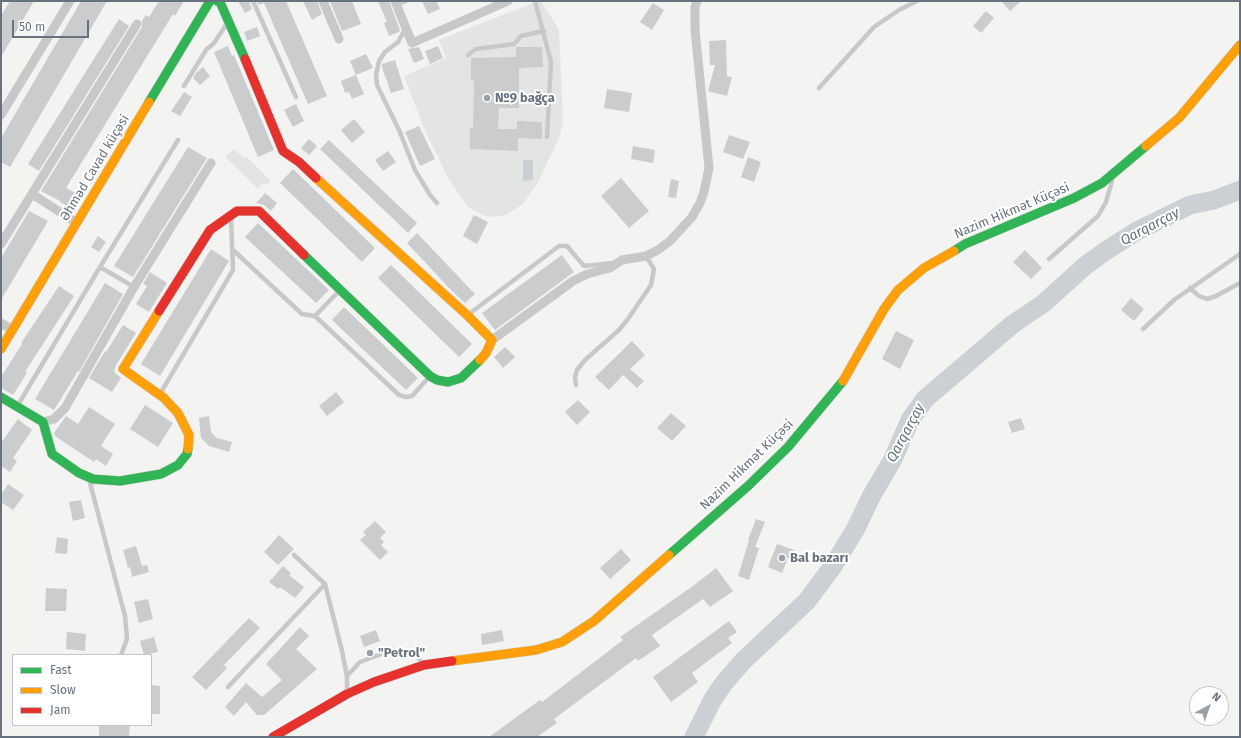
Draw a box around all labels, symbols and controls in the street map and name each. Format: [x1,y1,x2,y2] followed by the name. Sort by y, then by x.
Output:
[14,12,91,38] scale bar
[19,20,45,34] text: 50 m
[495,90,555,106] place label: №9 bağça
[482,93,492,103] marker: №9 bağça
[57,112,133,224] street label: Əhməd Cavad küçəsi
[952,180,1072,242] street label: Nazim Hikmət Küçəsi
[1118,204,1182,250] water label: Qarqarçay
[883,401,929,465] water label: Qarqarçay
[697,416,797,514] street label: Nazim Hikmət Küçəsi
[790,550,848,566] place label: Bal bazarı
[777,553,787,563] marker: Bal bazarı
[378,645,425,661] place label: "Petrol"
[365,648,375,658] marker: "Petrol"
[12,654,152,726] legend
[50,663,72,677] text: Fast
[50,683,76,697] text: Slow
[1189,686,1229,726] north arrow
[1209,690,1223,705] text: N
[50,703,70,717] text: Jam

